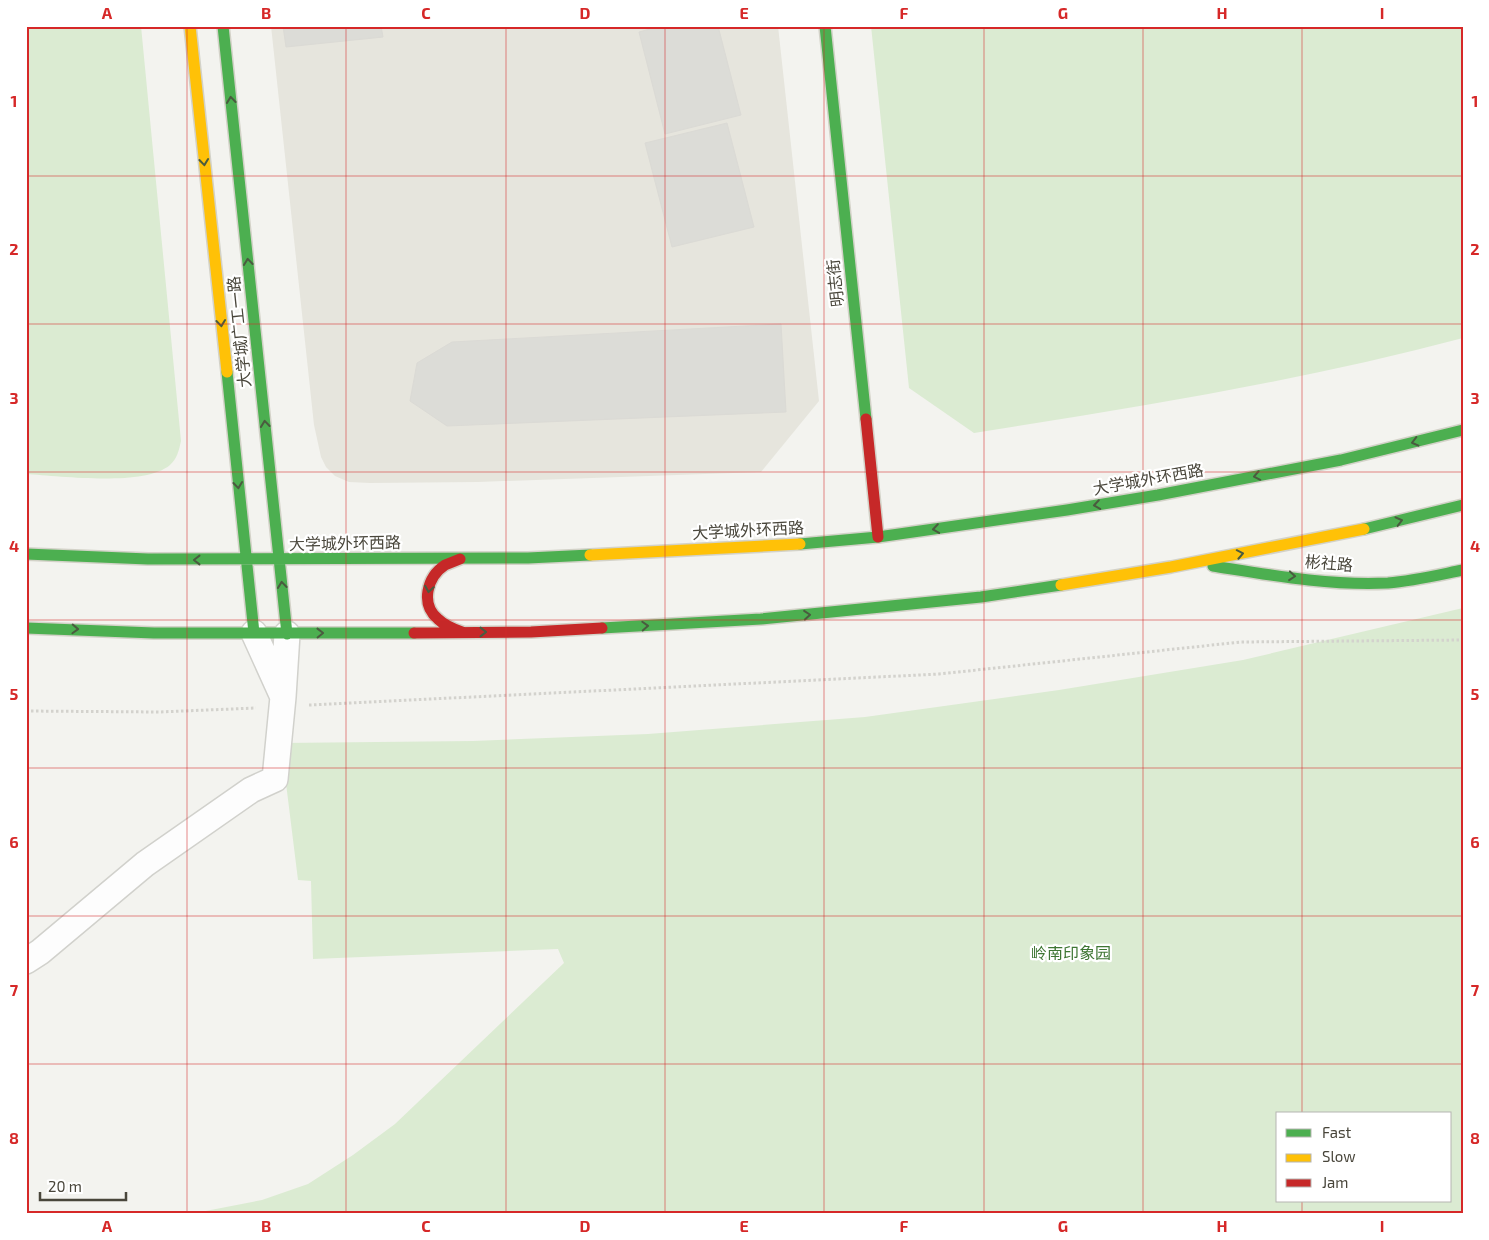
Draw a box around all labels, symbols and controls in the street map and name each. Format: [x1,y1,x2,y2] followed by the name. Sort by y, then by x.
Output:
[102,3,113,22] text: A
[261,3,271,22] text: B
[421,3,431,22] text: C
[580,3,591,22] text: D
[739,3,749,22] text: E
[900,3,909,22] text: F
[1058,3,1068,22] text: G
[1216,3,1228,22] text: H
[1380,3,1384,22] text: I
[11,91,17,110] text: 1
[1472,91,1478,110] text: 1
[226,96,237,104] one-way arrow
[198,158,209,166] one-way arrow
[9,239,19,258] text: 2
[1470,239,1480,258] text: 2
[243,258,254,266] one-way arrow
[823,258,846,308] street label: 明志街
[223,275,254,389] street label: 大学城广工一路
[215,320,226,328] one-way arrow
[9,388,19,407] text: 3
[1470,388,1480,407] text: 3
[260,419,271,427] one-way arrow
[1411,436,1420,447] one-way arrow
[1091,459,1205,498] street label: 大学城外环西路
[1252,471,1261,481] one-way arrow
[232,481,243,489] one-way arrow
[1092,499,1101,509] one-way arrow
[1394,516,1403,527] one-way arrow
[692,517,804,542] street label: 大学城外环西路
[932,523,940,534] one-way arrow
[289,532,401,553] street label: 大学城外环西路
[9,536,19,555] text: 4
[1470,536,1480,555] text: 4
[1235,549,1244,559] one-way arrow
[1304,551,1354,574] street label: 彬社路
[193,555,201,565] one-way arrow
[1289,571,1297,582] one-way arrow
[277,581,288,589] one-way arrow
[425,584,435,593] one-way arrow
[803,610,811,621] one-way arrow
[641,620,649,631] one-way arrow
[71,624,79,635] one-way arrow
[479,627,487,637] one-way arrow
[316,628,324,638] one-way arrow
[10,684,19,703] text: 5
[1471,684,1480,703] text: 5
[9,832,19,851] text: 6
[1470,832,1480,851] text: 6
[1031,943,1111,962] park label: 岭南印象园
[10,980,19,999] text: 7
[1471,980,1480,999] text: 7
[1276,1112,1452,1202] legend
[1322,1123,1352,1141] text: Fast
[9,1128,19,1147] text: 8
[1470,1128,1480,1147] text: 8
[1322,1147,1356,1165] text: Slow
[40,1170,126,1202] scale bar
[1322,1173,1348,1191] text: Jam
[48,1177,82,1195] text: 20 m
[102,1216,113,1235] text: A
[261,1216,271,1235] text: B
[421,1216,431,1235] text: C
[580,1216,591,1235] text: D
[739,1216,749,1235] text: E
[900,1216,909,1235] text: F
[1058,1216,1068,1235] text: G
[1216,1216,1228,1235] text: H
[1380,1216,1384,1235] text: I

